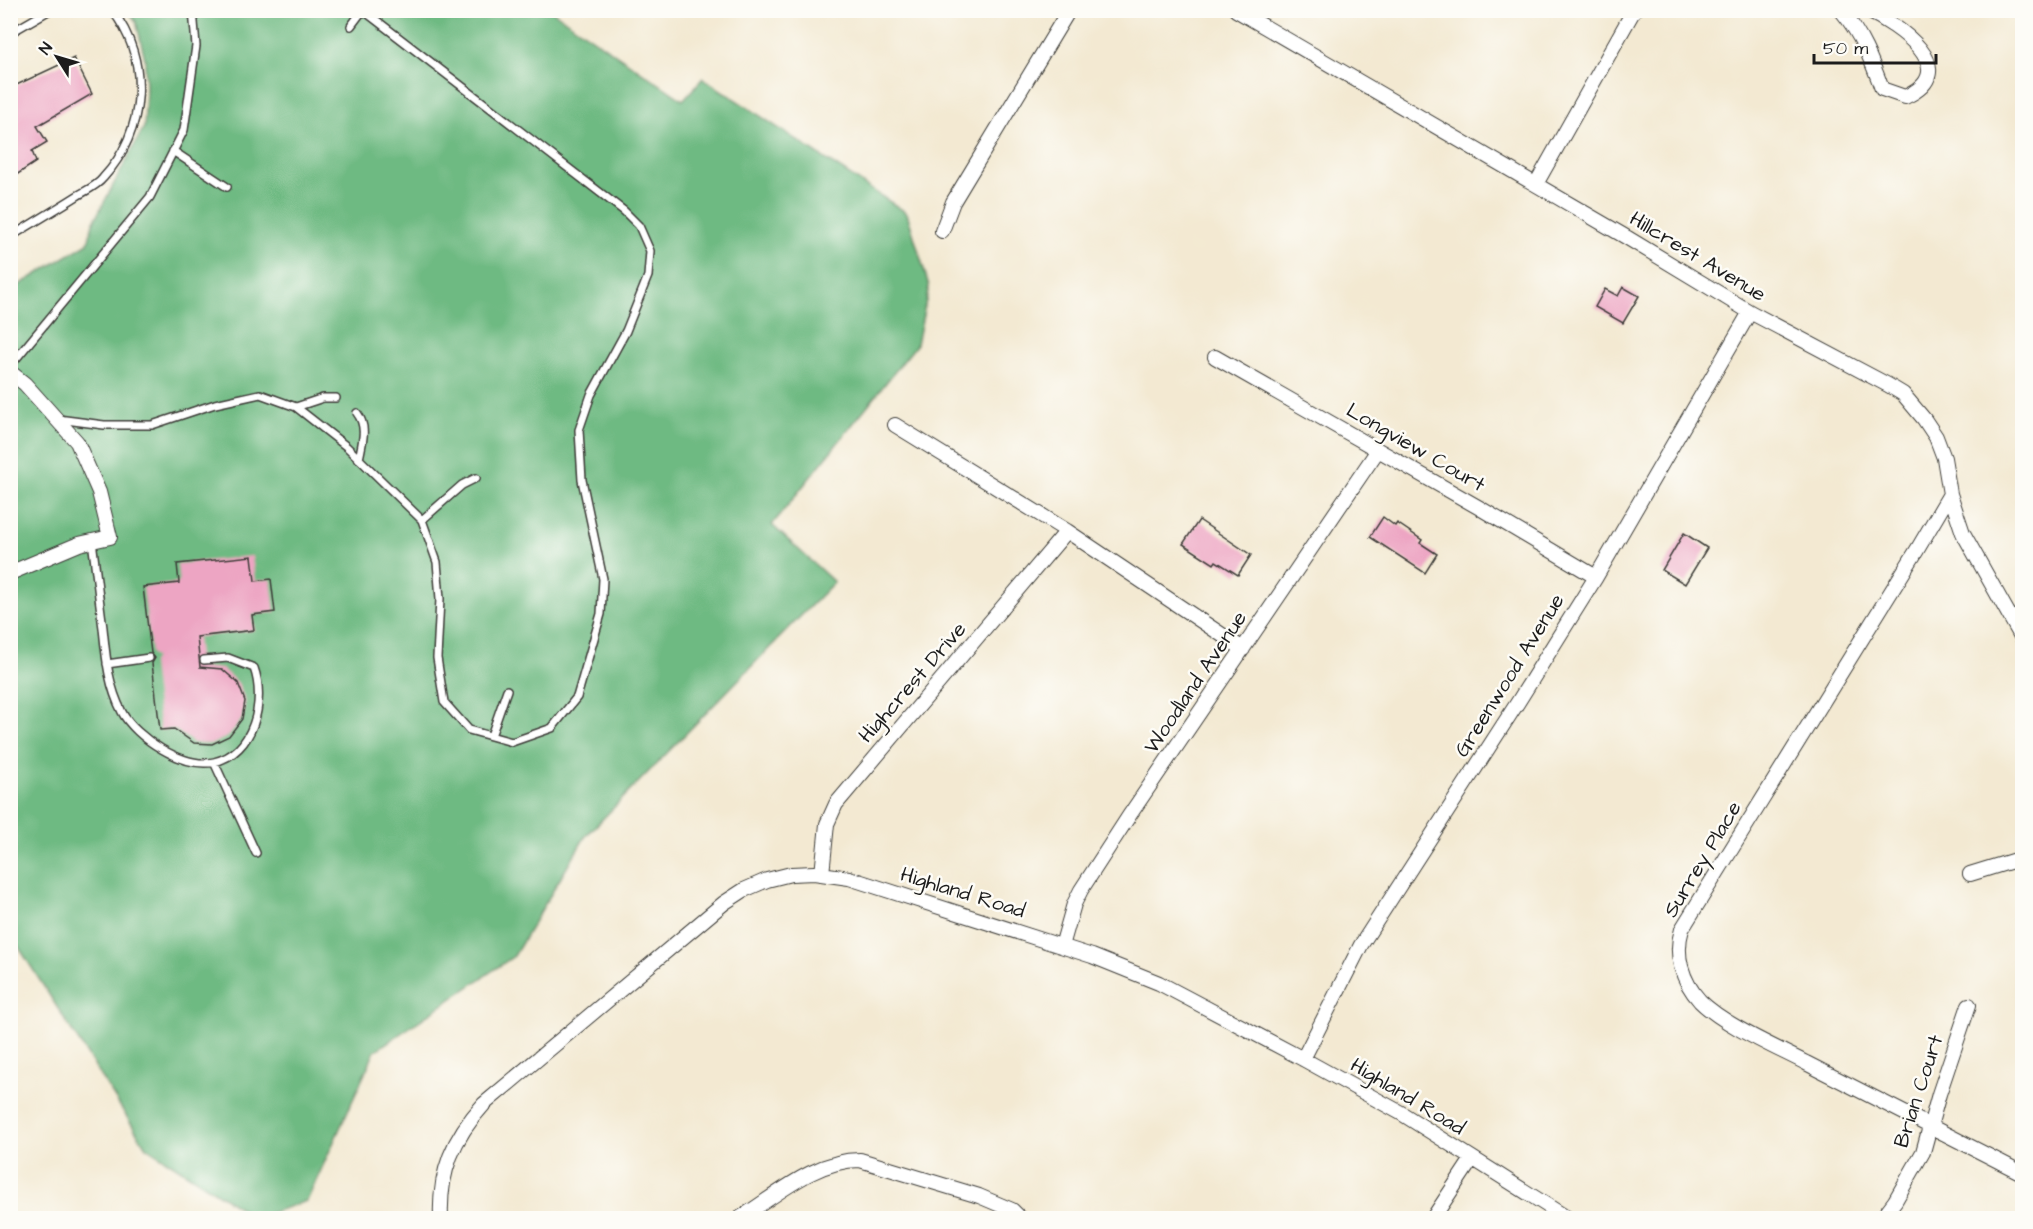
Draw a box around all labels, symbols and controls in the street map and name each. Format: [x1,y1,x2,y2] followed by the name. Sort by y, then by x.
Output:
[27,27,87,87] north arrow
[1814,27,1936,65] scale bar
[1823,36,1868,61] text: 50 m
[34,38,58,59] text: N
[1624,204,1771,309] street label: Hillcrest Avenue
[1340,396,1491,501] street label: Longview Court
[1447,588,1571,762] street label: Greenwood Avenue
[1137,605,1254,759] street label: Woodland Avenue
[852,616,975,750] street label: Highcrest Drive
[1656,796,1750,924] street label: Surrey Place
[896,860,1029,927] street label: Highland Road
[1887,1031,1950,1151] street label: Brian Court
[1344,1051,1471,1144] street label: Highland Road

